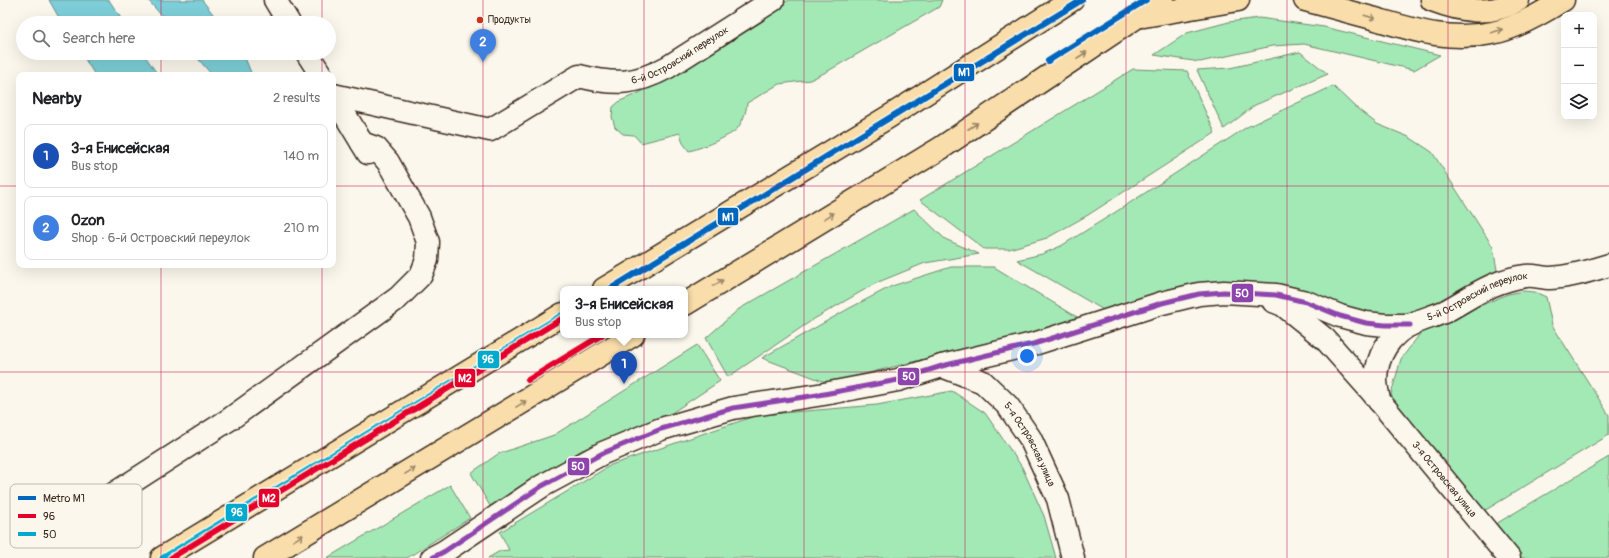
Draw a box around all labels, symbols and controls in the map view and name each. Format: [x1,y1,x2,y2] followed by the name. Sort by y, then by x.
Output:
[1561,12,1597,120] map controls
[1561,12,1597,48] button: +
[488,14,531,26] place label: Продукты
[1363,14,1376,22] one-way arrow
[475,15,485,25] marker: Продукты
[16,16,336,60] search box
[630,24,731,87] street label: 6-й Островский переулок
[30,27,52,49] icon: search
[1490,27,1503,34] one-way arrow
[62,29,135,48] text: Search here
[470,29,496,62] pin: 2
[1561,48,1597,84] button: −
[1076,51,1087,59] one-way arrow
[953,63,975,82] line badge: M1
[958,66,970,79] text: M1
[1561,84,1597,120] button: layers
[32,88,81,109] text: Nearby
[273,90,320,106] text: 2 results
[967,122,978,130] one-way arrow
[71,139,170,158] text: 3-я Енисейская
[43,148,49,164] text: 1
[283,148,319,164] text: 140 m
[71,158,118,174] text: Bus stop
[717,207,739,226] line badge: M1
[71,211,105,230] text: Ozon
[722,211,734,224] text: M1
[823,211,835,219] one-way arrow
[42,220,50,236] text: 2
[283,220,319,236] text: 210 m
[71,230,250,246] text: Shop · 6-й Островский переулок
[1426,270,1529,324] street label: 5-й Островский переулок
[712,279,724,287] one-way arrow
[1231,283,1254,303] line badge: 50
[560,286,688,338] popup
[1235,287,1249,300] text: 50
[575,295,673,314] text: 3-я Енисейская
[575,314,622,330] text: Bus stop
[1017,346,1037,366] your location
[477,350,500,369] line badge: 96
[611,351,637,384] pin: 1
[482,353,495,366] text: 96
[897,367,920,386] line badge: 50
[454,368,476,388] line badge: M2
[902,370,916,383] text: 50
[458,372,472,385] text: M2
[515,399,527,407] one-way arrow
[1002,400,1058,489] street label: 5-я Островская улица
[1409,439,1479,520] street label: 3-я Островская улица
[567,457,590,476] line badge: 50
[571,460,585,473] text: 50
[404,467,416,475] one-way arrow
[10,484,142,548] legend
[258,488,280,508] line badge: M2
[43,492,85,505] text: Metro M1
[262,492,276,505] text: M2
[225,503,248,522] line badge: 96
[231,506,244,519] text: 96
[43,510,55,523] text: 96
[43,528,56,541] text: 50
[292,534,303,542] one-way arrow

